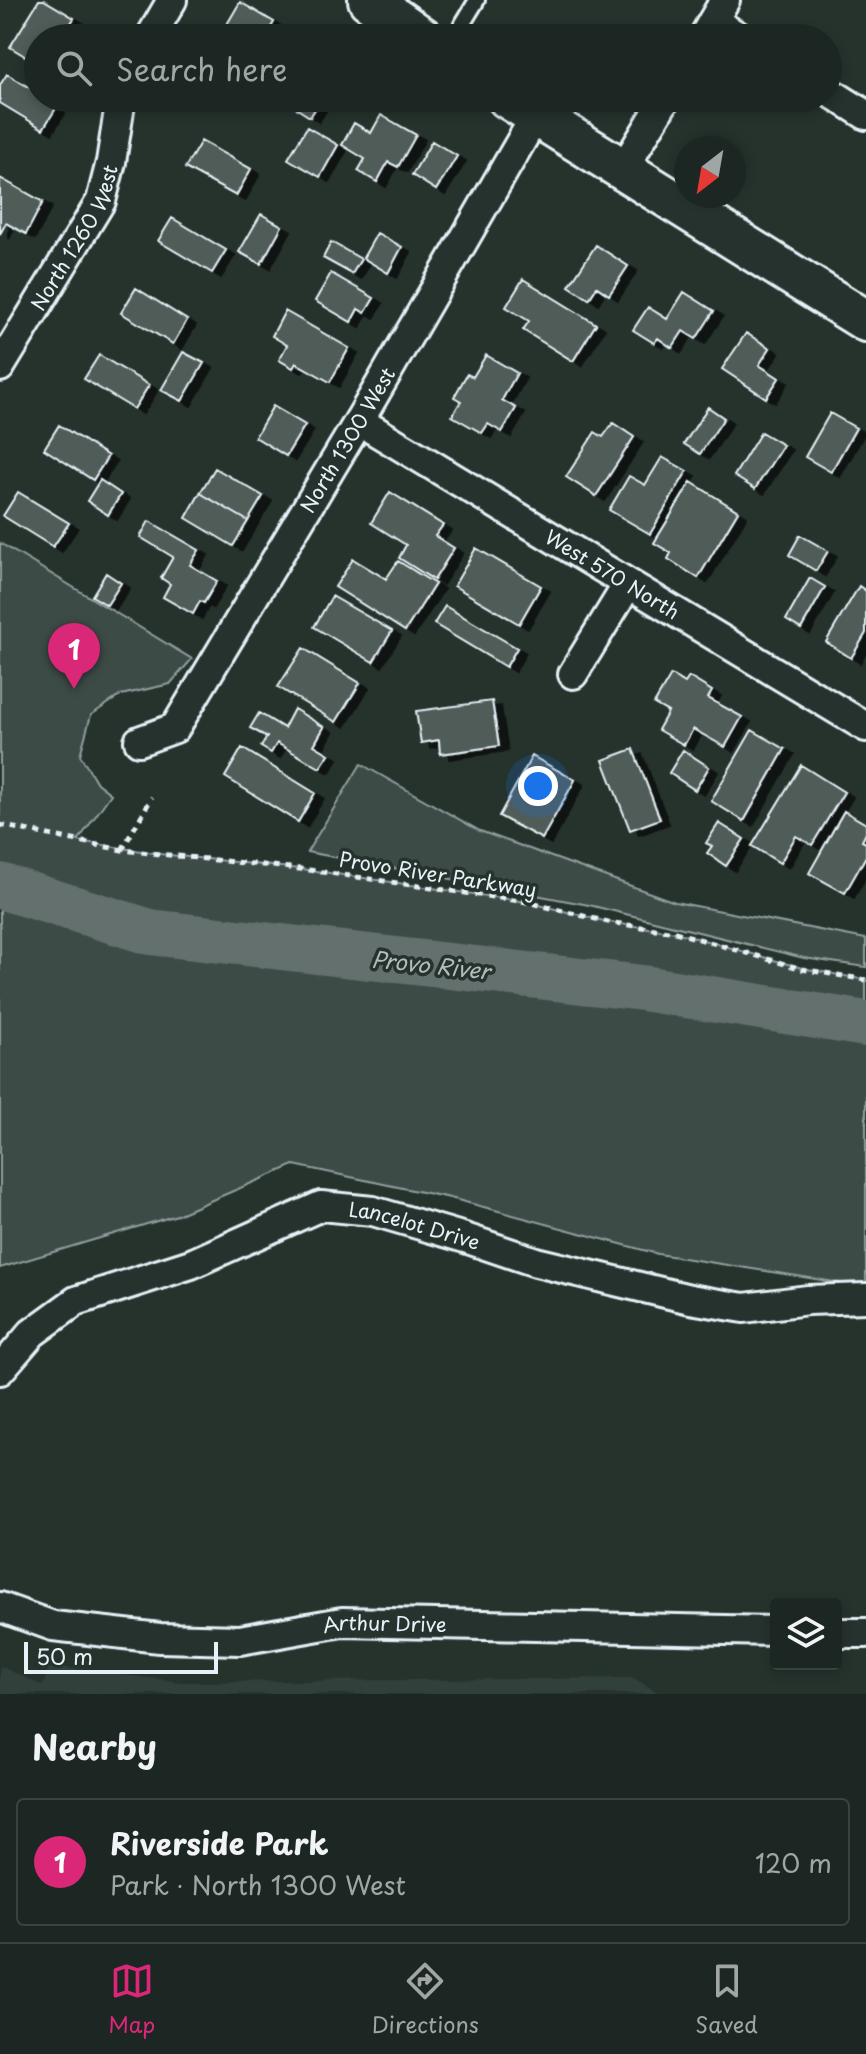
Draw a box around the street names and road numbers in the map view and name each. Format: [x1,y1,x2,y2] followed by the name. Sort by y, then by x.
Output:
[23,161,125,316] street label: North 1260 West
[292,361,402,518] street label: North 1300 West
[539,522,686,626] street label: West 570 North
[337,844,539,904] street label: Provo River Parkway
[347,1194,484,1257] street label: Lancelot Drive
[320,1607,447,1640] street label: Arthur Drive

